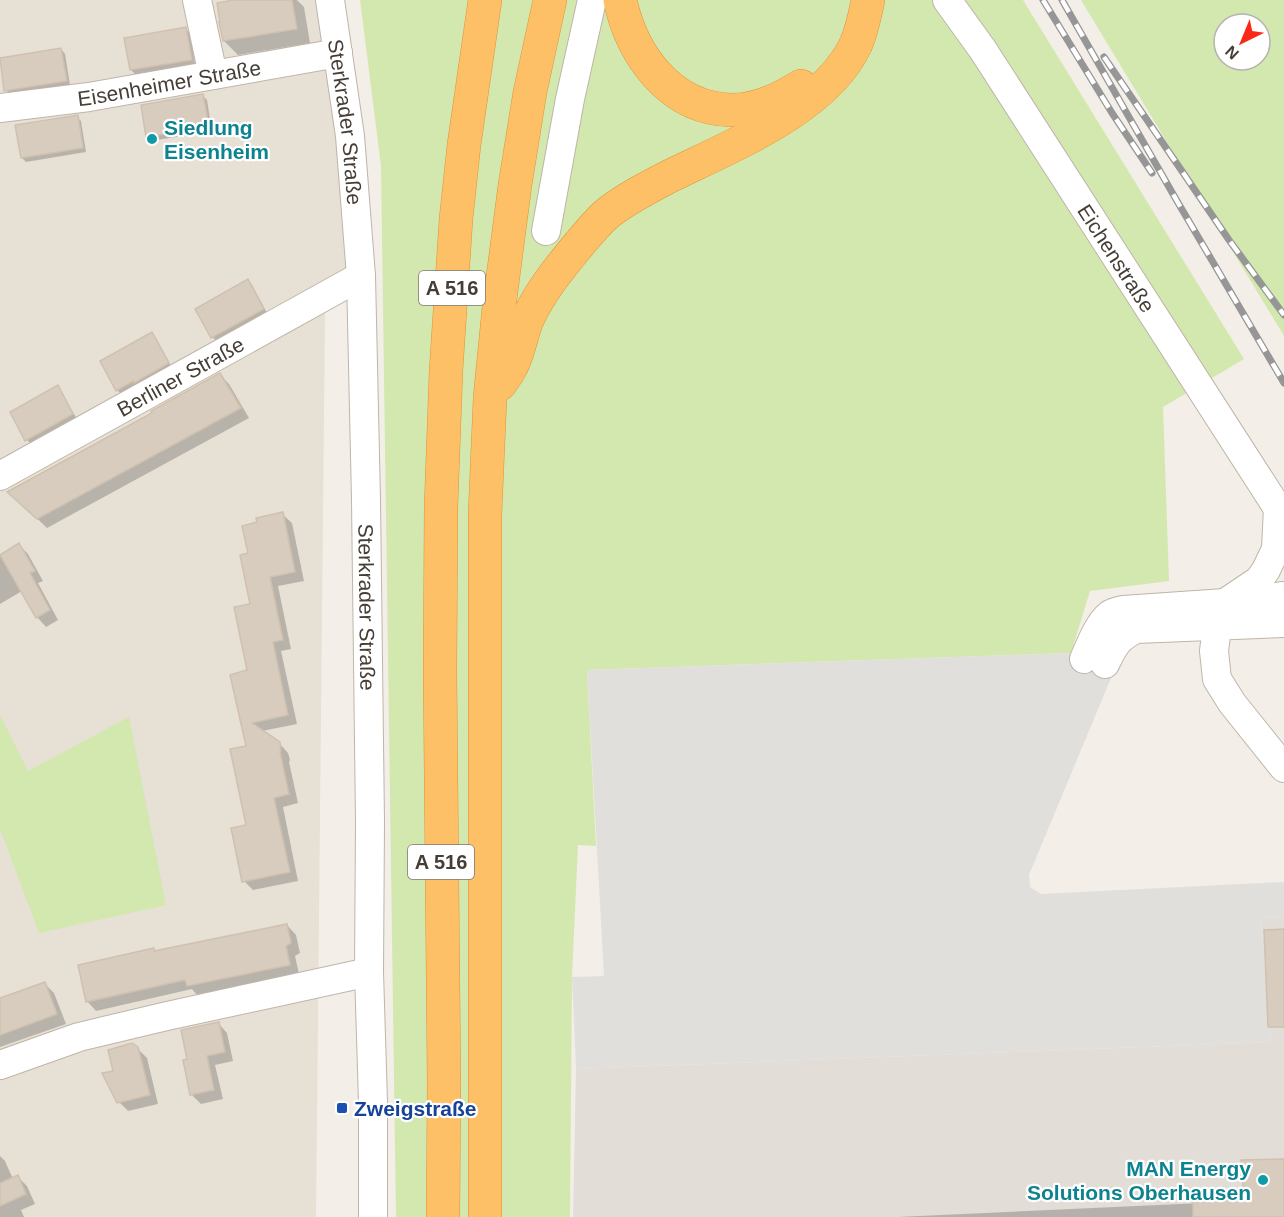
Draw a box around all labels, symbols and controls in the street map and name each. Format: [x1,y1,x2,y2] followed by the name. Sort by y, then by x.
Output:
[1212,12,1272,72] north arrow
[324,37,367,206] street label: Sterkrader Straße
[1222,42,1242,63] text: N
[76,55,263,110] street label: Eisenheimer Straße
[164,116,269,163] place label: Siedlung Eisenheim
[145,132,159,146] marker: Siedlung Eisenheim
[1074,200,1160,316] street label: Eichenstraße
[419,271,485,305] road number: A 516
[113,332,248,420] street label: Berliner Straße
[355,523,380,691] street label: Sterkrader Straße
[408,845,474,879] road number: A 516
[354,1097,477,1120] place label: Zweigstraße
[335,1101,349,1115] marker: Zweigstraße
[1027,1157,1251,1204] place label: MAN Energy Solutions Oberhausen
[1256,1173,1270,1187] marker: MAN Energy Solutions Oberhausen

